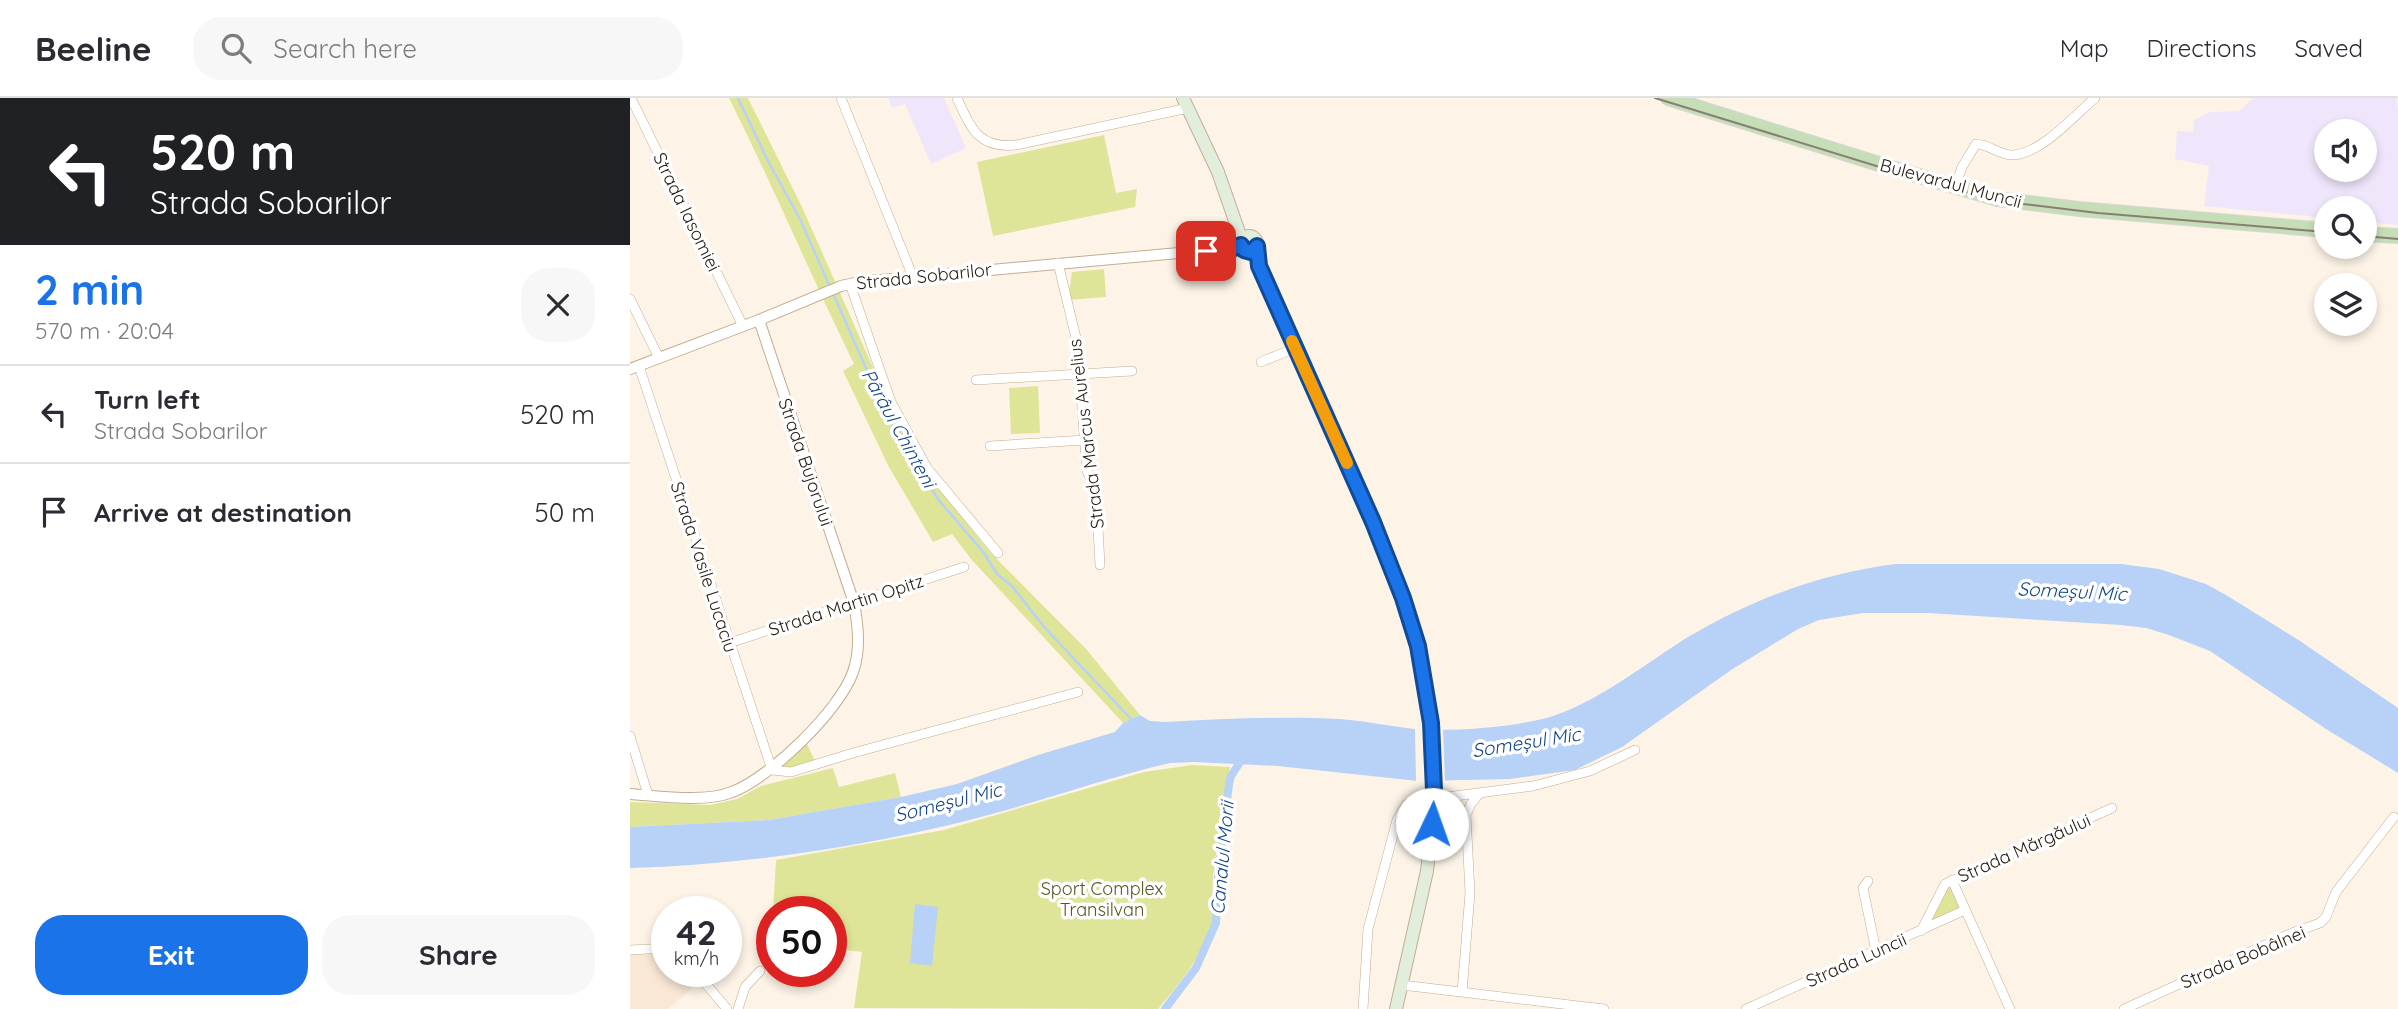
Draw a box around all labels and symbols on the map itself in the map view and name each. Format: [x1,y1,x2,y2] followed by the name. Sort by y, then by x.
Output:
[648,149,726,275] street label: Strada Iasomiei
[1878,153,2024,213] street label: Bulevardul Muncii
[1176,221,1236,281] pin
[855,257,993,295] street label: Strada Sobarilor
[1063,338,1109,530] street label: Strada Marcus Aurelius
[857,364,942,493] water label: Pârâul Chinteni
[773,395,839,529] street label: Strada Bujorului
[666,479,742,655] street label: Strada Vasile Lucaciu
[765,569,927,641] street label: Strada Martin Opitz
[2017,576,2129,606] water label: Someșul Mic
[1470,721,1584,762] water label: Someșul Mic
[892,777,1006,827] water label: Someșul Mic
[1395,787,1469,861] position arrow
[1205,798,1239,916] water label: Canalul Morii
[1954,808,2094,888] street label: Strada Mărgăului
[1041,877,1164,921] park label: Sport Complex Transilvan
[756,896,847,987] speed limit sign: 50
[2177,920,2309,994] street label: Strada Bobâlnei
[1802,928,1910,992] street label: Strada Luncii

